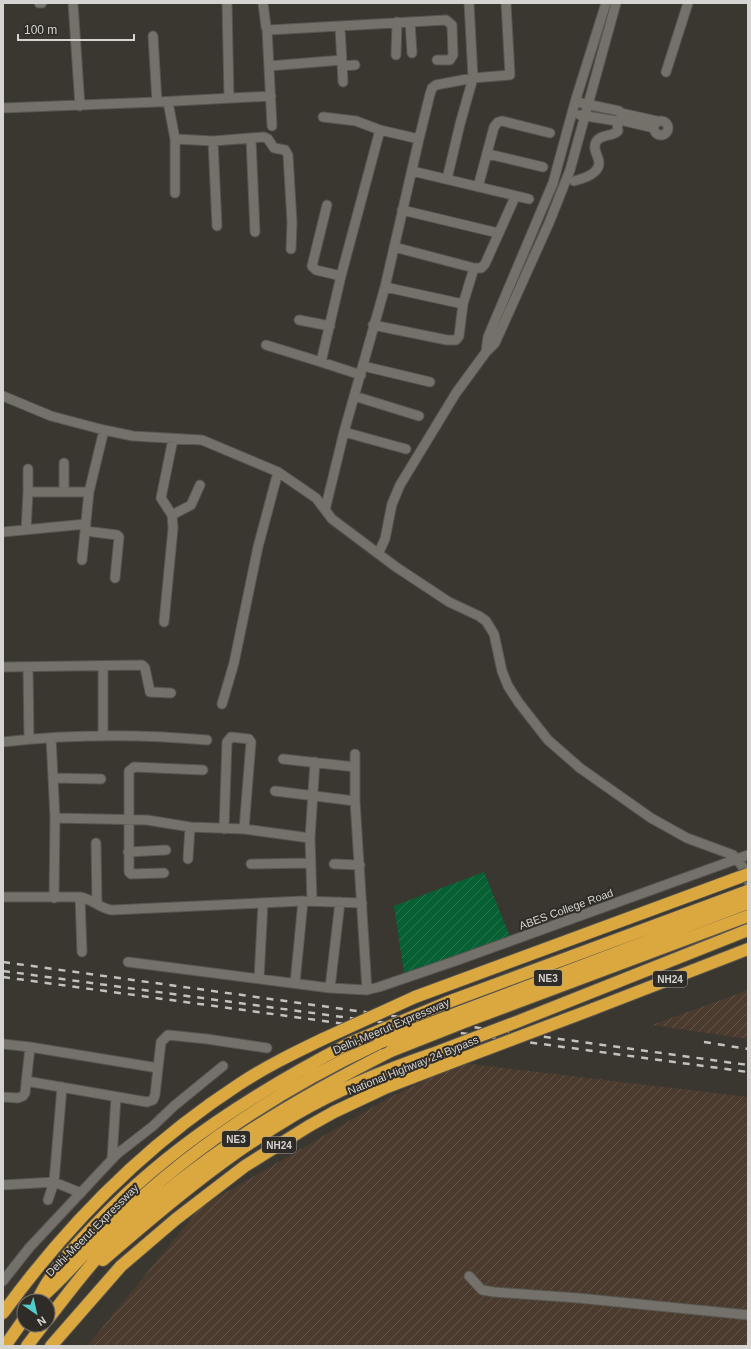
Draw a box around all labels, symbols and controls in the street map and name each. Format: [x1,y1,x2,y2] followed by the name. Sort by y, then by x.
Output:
[18,16,134,42] scale bar
[24,23,57,37] text: 100 m
[517,886,615,932] street label: ABES College Road
[534,970,562,986] road number: NE3
[653,971,687,987] road number: NH24
[331,996,451,1056] street label: Delhi-Meerut Expressway
[346,1033,481,1097] street label: National Highway 24 Bypass
[222,1131,250,1147] road number: NE3
[262,1137,296,1153] road number: NH24
[43,1181,141,1279] street label: Delhi-Meerut Expressway
[16,1293,56,1333] north arrow
[35,1314,48,1329] text: N

